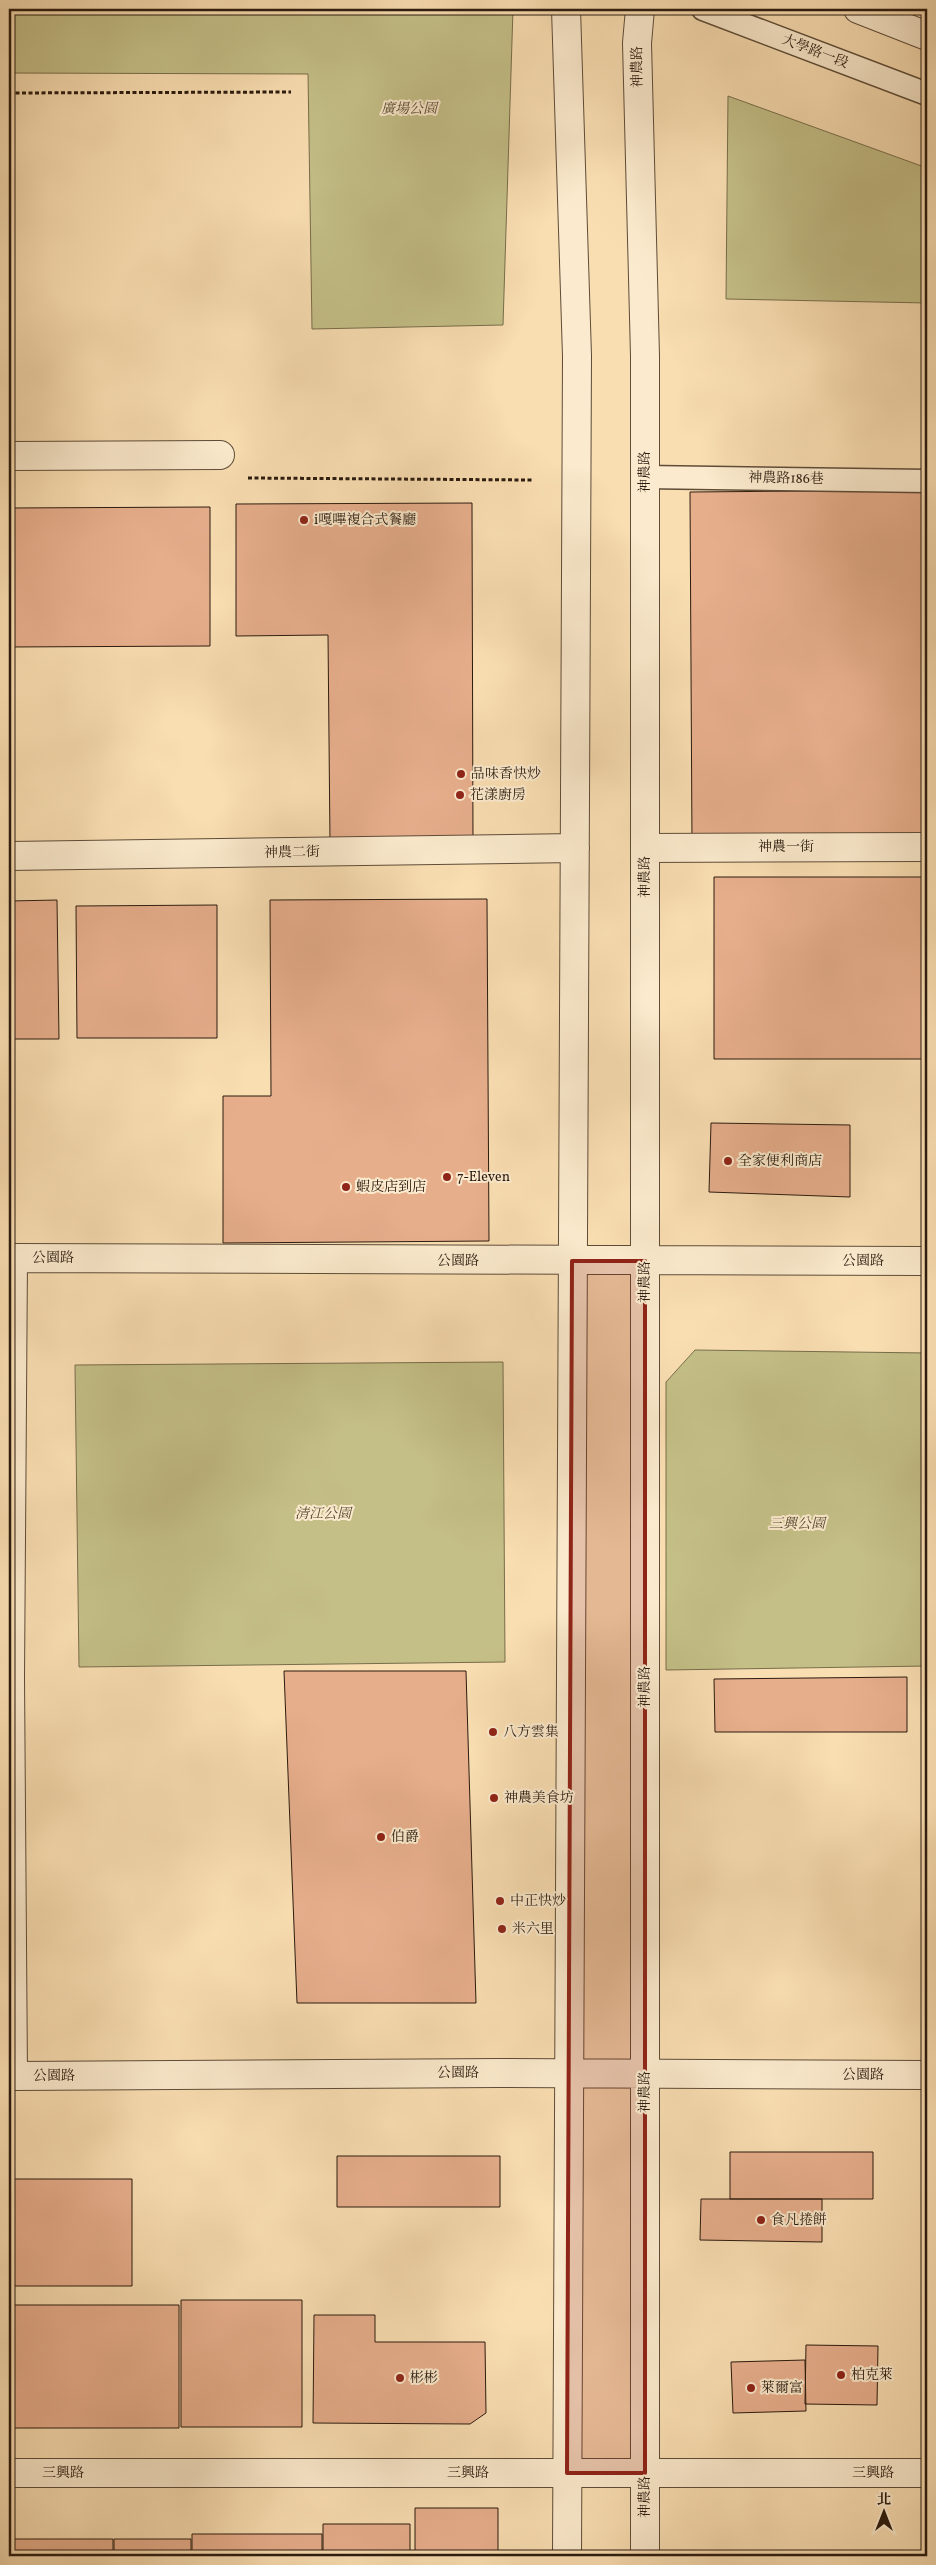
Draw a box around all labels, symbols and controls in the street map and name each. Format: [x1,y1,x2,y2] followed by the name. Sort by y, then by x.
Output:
[779,31,851,73] street label: 大學路一段
[628,46,648,88] street label: 神農路
[381,100,439,119] park label: 廣場公園
[636,451,655,493] street label: 神農路
[748,469,824,489] street label: 神農路186巷
[314,511,416,530] place label: i嘎嗶複合式餐廳
[298,514,310,526] marker: i嘎嗶複合式餐廳
[471,765,541,784] place label: 品味香快炒
[455,768,467,780] marker: 品味香快炒
[470,786,526,805] place label: 花漾廚房
[454,789,466,801] marker: 花漾廚房
[758,838,814,857] street label: 神農一街
[264,843,320,863] street label: 神農二街
[636,856,655,898] street label: 神農路
[738,1152,822,1171] place label: 全家便利商店
[722,1155,734,1167] marker: 全家便利商店
[457,1168,510,1187] place label: 7-Eleven
[441,1171,453,1183] marker: 7-Eleven
[356,1178,426,1197] place label: 蝦皮店到店
[340,1181,352,1193] marker: 蝦皮店到店
[32,1249,74,1268] street label: 公園路
[437,1252,479,1271] street label: 公園路
[842,1252,884,1271] street label: 公園路
[636,1261,655,1303] street label: 神農路
[295,1505,353,1524] park label: 清江公園
[769,1515,827,1534] park label: 三興公園
[636,1666,655,1708] street label: 神農路
[503,1723,559,1742] place label: 八方雲集
[487,1726,499,1738] marker: 八方雲集
[504,1789,574,1808] place label: 神農美食坊
[488,1792,500,1804] marker: 神農美食坊
[391,1828,419,1847] place label: 伯爵
[375,1831,387,1843] marker: 伯爵
[510,1892,566,1911] place label: 中正快炒
[494,1895,506,1907] marker: 中正快炒
[512,1920,554,1939] place label: 米六里
[496,1923,508,1935] marker: 米六里
[437,2064,479,2083] street label: 公園路
[842,2066,884,2085] street label: 公園路
[33,2067,75,2086] street label: 公園路
[636,2071,655,2113] street label: 神農路
[771,2211,827,2230] place label: 食凡捲餅
[755,2214,767,2226] marker: 食凡捲餅
[851,2366,893,2385] place label: 柏克萊
[410,2369,438,2388] place label: 彬彬
[835,2369,847,2381] marker: 柏克萊
[394,2372,406,2384] marker: 彬彬
[761,2379,803,2398] place label: 萊爾富
[745,2382,757,2394] marker: 萊爾富
[42,2464,84,2483] street label: 三興路
[447,2464,489,2483] street label: 三興路
[852,2464,894,2483] street label: 三興路
[636,2476,655,2518] street label: 神農路
[858,2488,908,2538] north arrow
[877,2491,891,2510] text: 北

